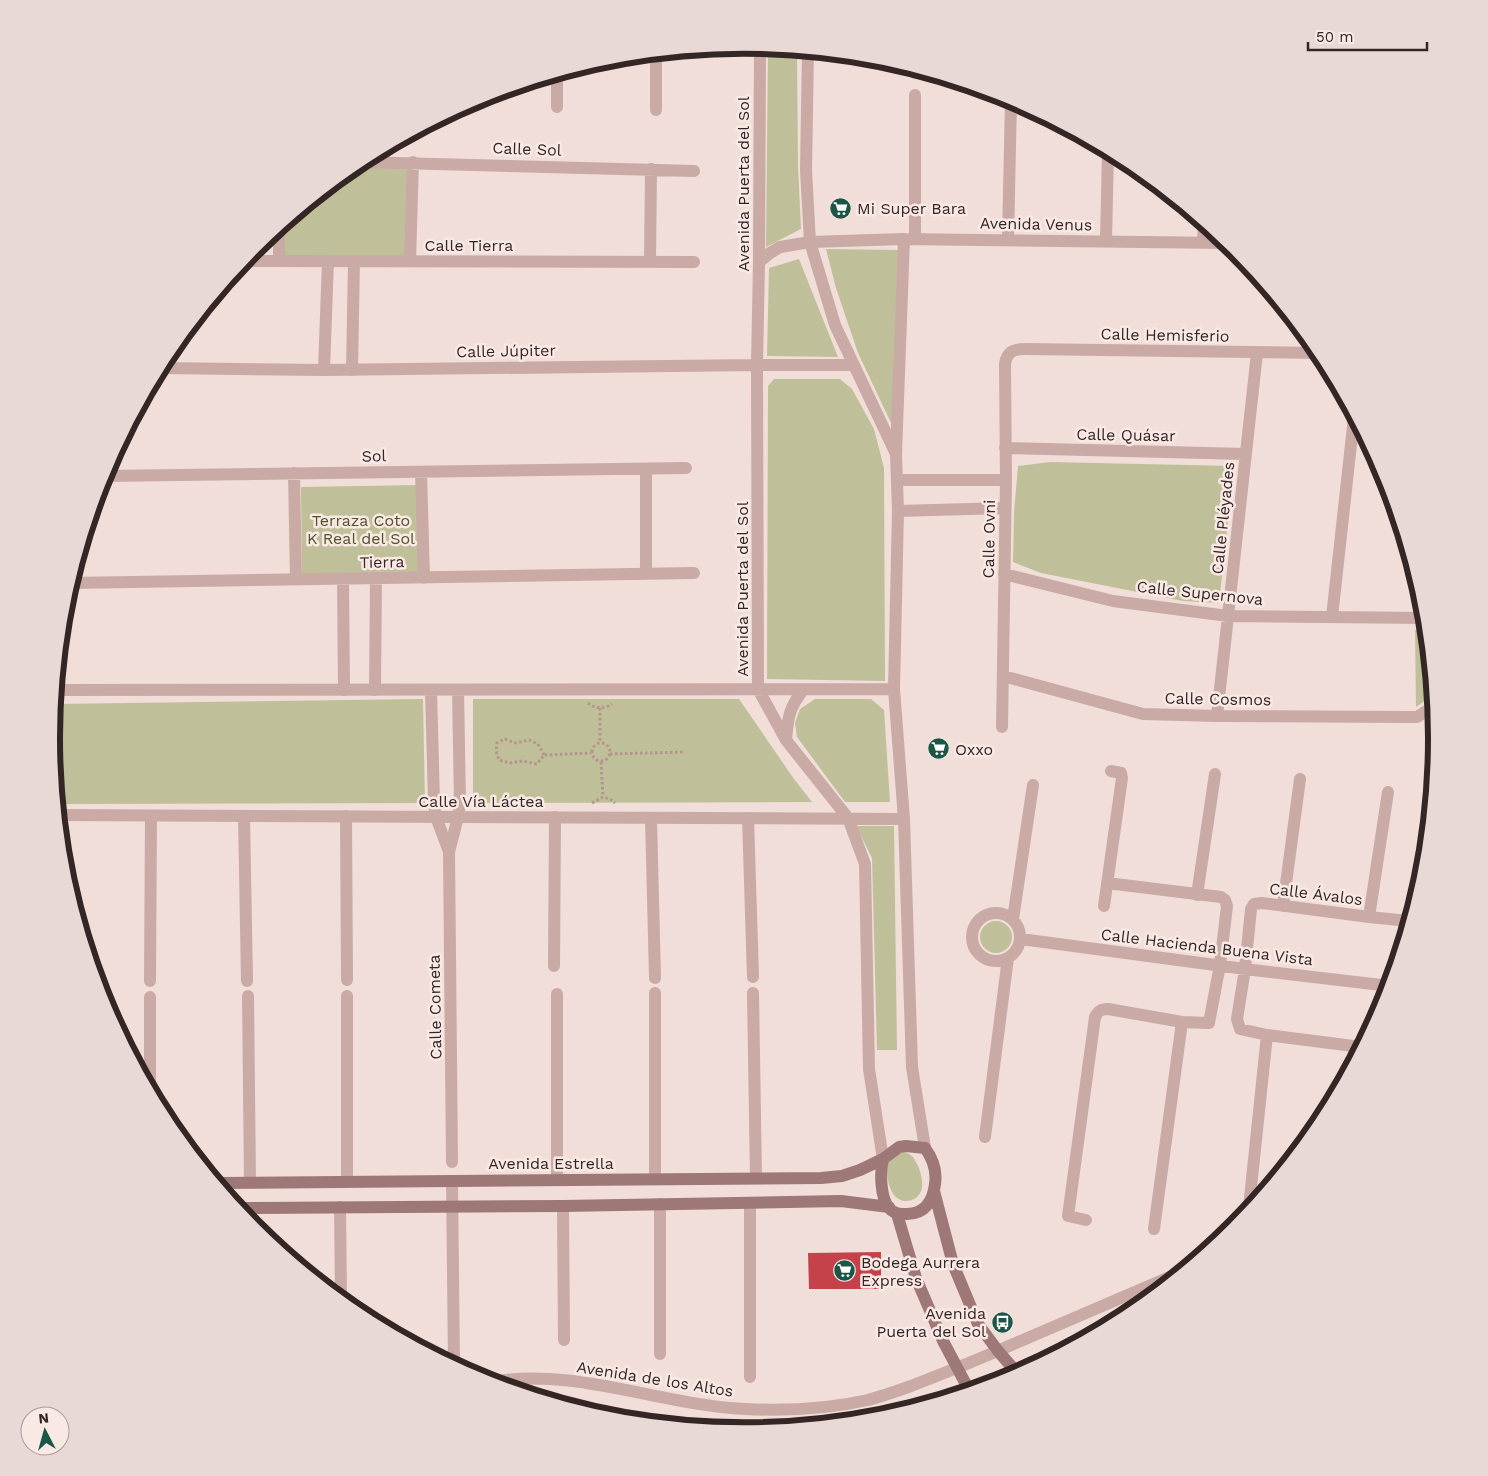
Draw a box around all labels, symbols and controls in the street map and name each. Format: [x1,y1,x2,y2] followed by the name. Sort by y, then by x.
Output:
[1308,20,1427,52] scale bar
[1316,28,1353,46] text: 50 m
[734,96,753,272] street label: Avenida Puerta del Sol
[492,138,562,160] street label: Calle Sol
[829,196,853,220] supermarket icon: Mi Super Bara
[857,199,966,218] place label: Mi Super Bara
[980,214,1092,234] street label: Avenida Venus
[425,236,513,255] street label: Calle Tierra
[1100,324,1230,346] street label: Calle Hemisferio
[456,341,556,361] street label: Calle Júpiter
[1076,425,1176,445] street label: Calle Quásar
[361,446,387,466] street label: Sol
[1208,461,1238,575] street label: Calle Pléyades
[979,499,999,579] street label: Calle Ovni
[733,501,752,677] street label: Avenida Puerta del Sol
[307,511,415,548] park label: Terraza Coto K Real del Sol
[359,552,405,572] street label: Tierra
[1136,577,1264,609] street label: Calle Supernova
[1164,689,1272,709] street label: Calle Cosmos
[927,737,951,761] supermarket icon: Oxxo
[955,740,993,759] place label: Oxxo
[418,792,544,811] street label: Calle Vía Láctea
[1268,879,1364,909] street label: Calle Ávalos
[1100,925,1314,969] street label: Calle Hacienda Buena Vista
[425,954,445,1060] street label: Calle Cometa
[488,1154,614,1173] street label: Avenida Estrella
[861,1253,980,1290] place label: Bodega Aurrera Express
[833,1259,857,1283] supermarket icon: Bodega Aurrera Express
[876,1304,986,1341] place label: Avenida Puerta del Sol
[990,1310,1014,1334] bus stop icon: Avenida Puerta del Sol
[575,1357,735,1401] street label: Avenida de los Altos
[20,1406,70,1456] north arrow
[38,1410,50,1427] text: N

